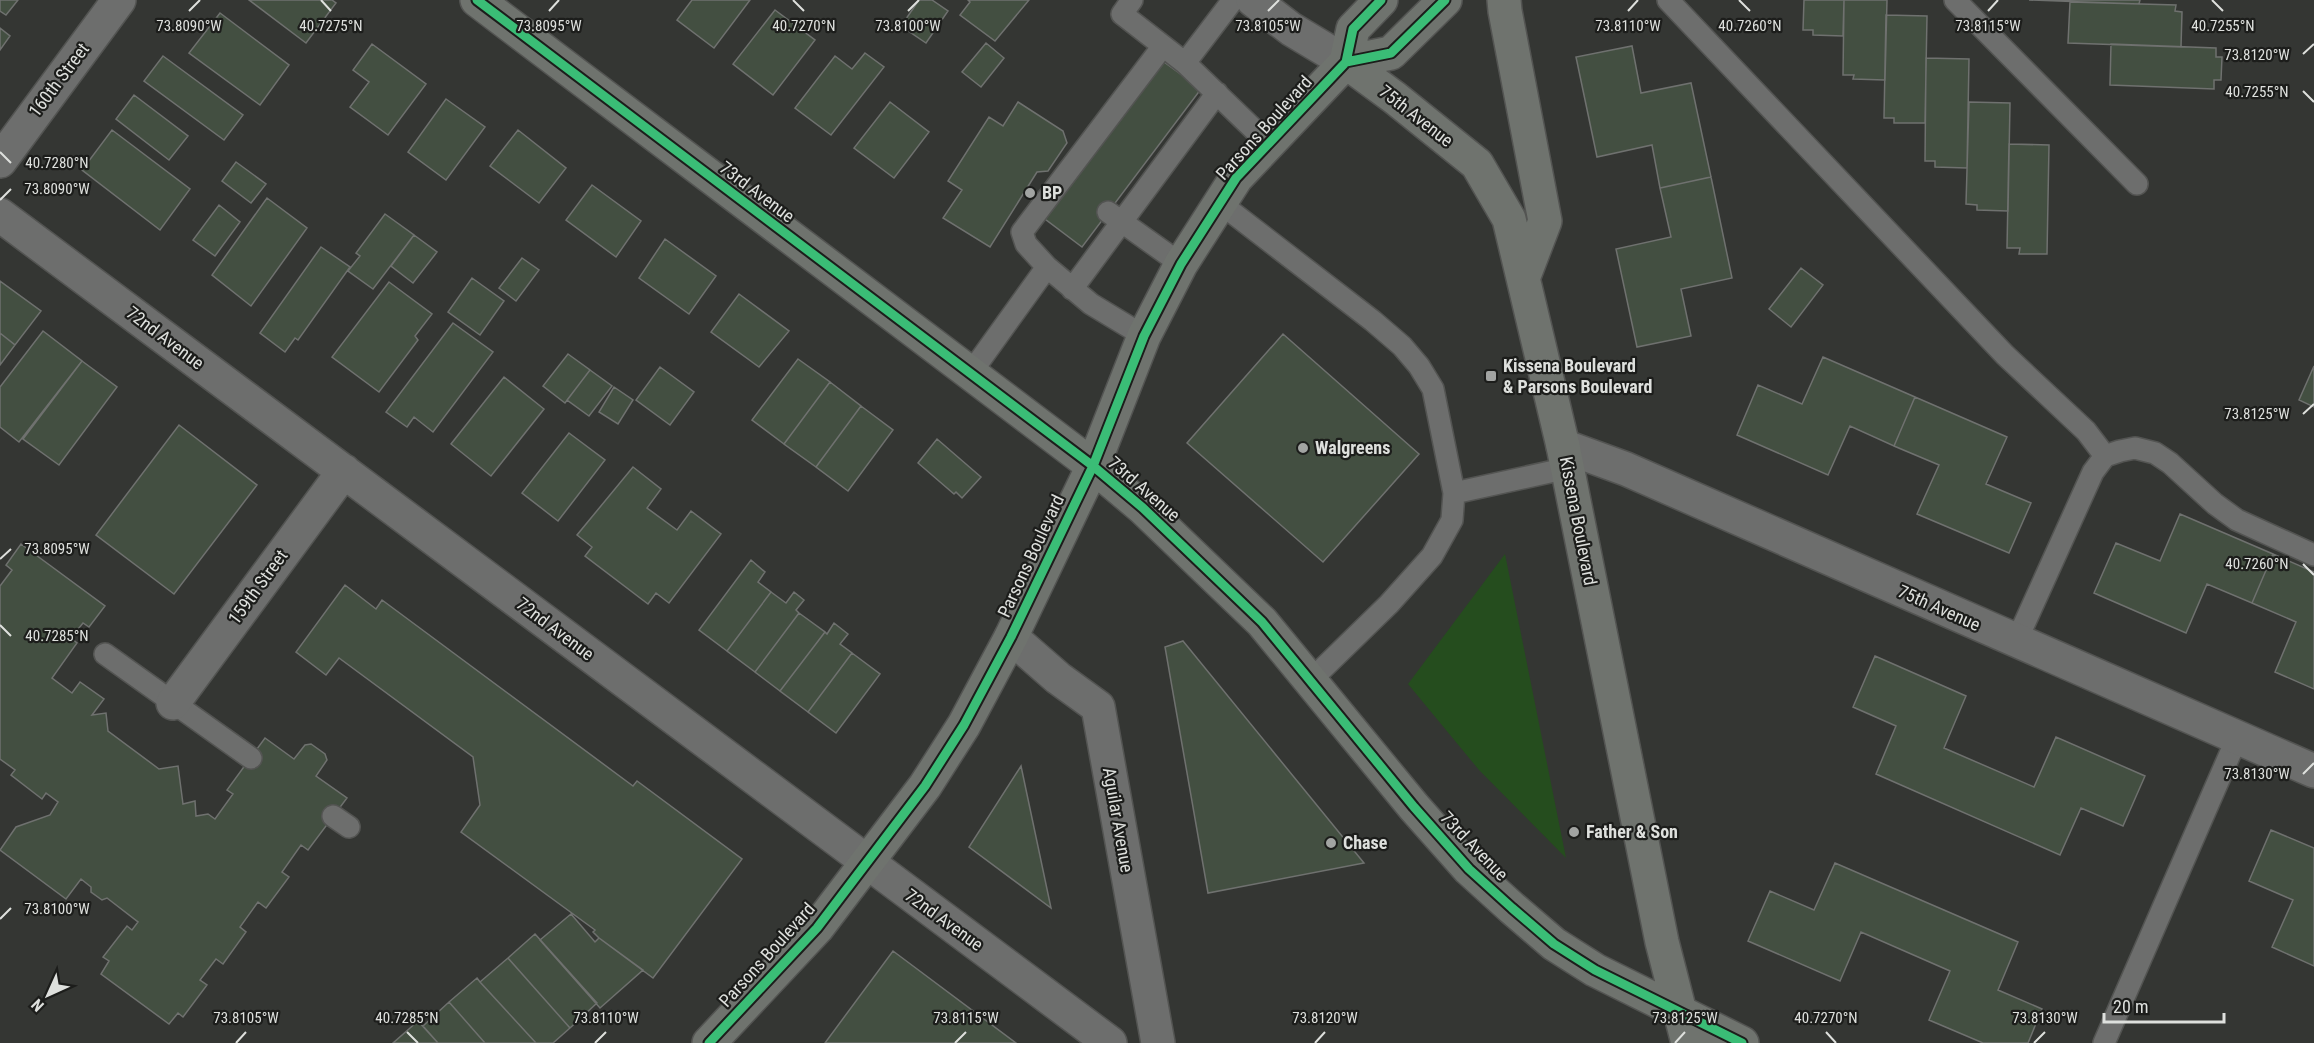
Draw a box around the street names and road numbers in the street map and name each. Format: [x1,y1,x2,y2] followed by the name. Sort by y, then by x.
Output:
[24,39,93,121] street label: 160th Street
[1211,71,1316,184] street label: Parsons Boulevard
[1375,80,1457,151] street label: 75th Avenue
[716,157,799,226] street label: 73rd Avenue
[122,302,208,373] street label: 72nd Avenue
[1104,452,1184,525] street label: 73rd Avenue
[1556,455,1601,587] street label: Kissena Boulevard
[993,491,1068,620] street label: Parsons Boulevard
[224,545,292,628] street label: 159th Street
[1895,580,1984,635] street label: 75th Avenue
[512,593,598,664] street label: 72nd Avenue
[1099,766,1138,874] street label: Aguilar Avenue
[1436,807,1512,885] street label: 73rd Avenue
[901,884,987,955] street label: 72nd Avenue
[714,898,819,1011] street label: Parsons Boulevard

